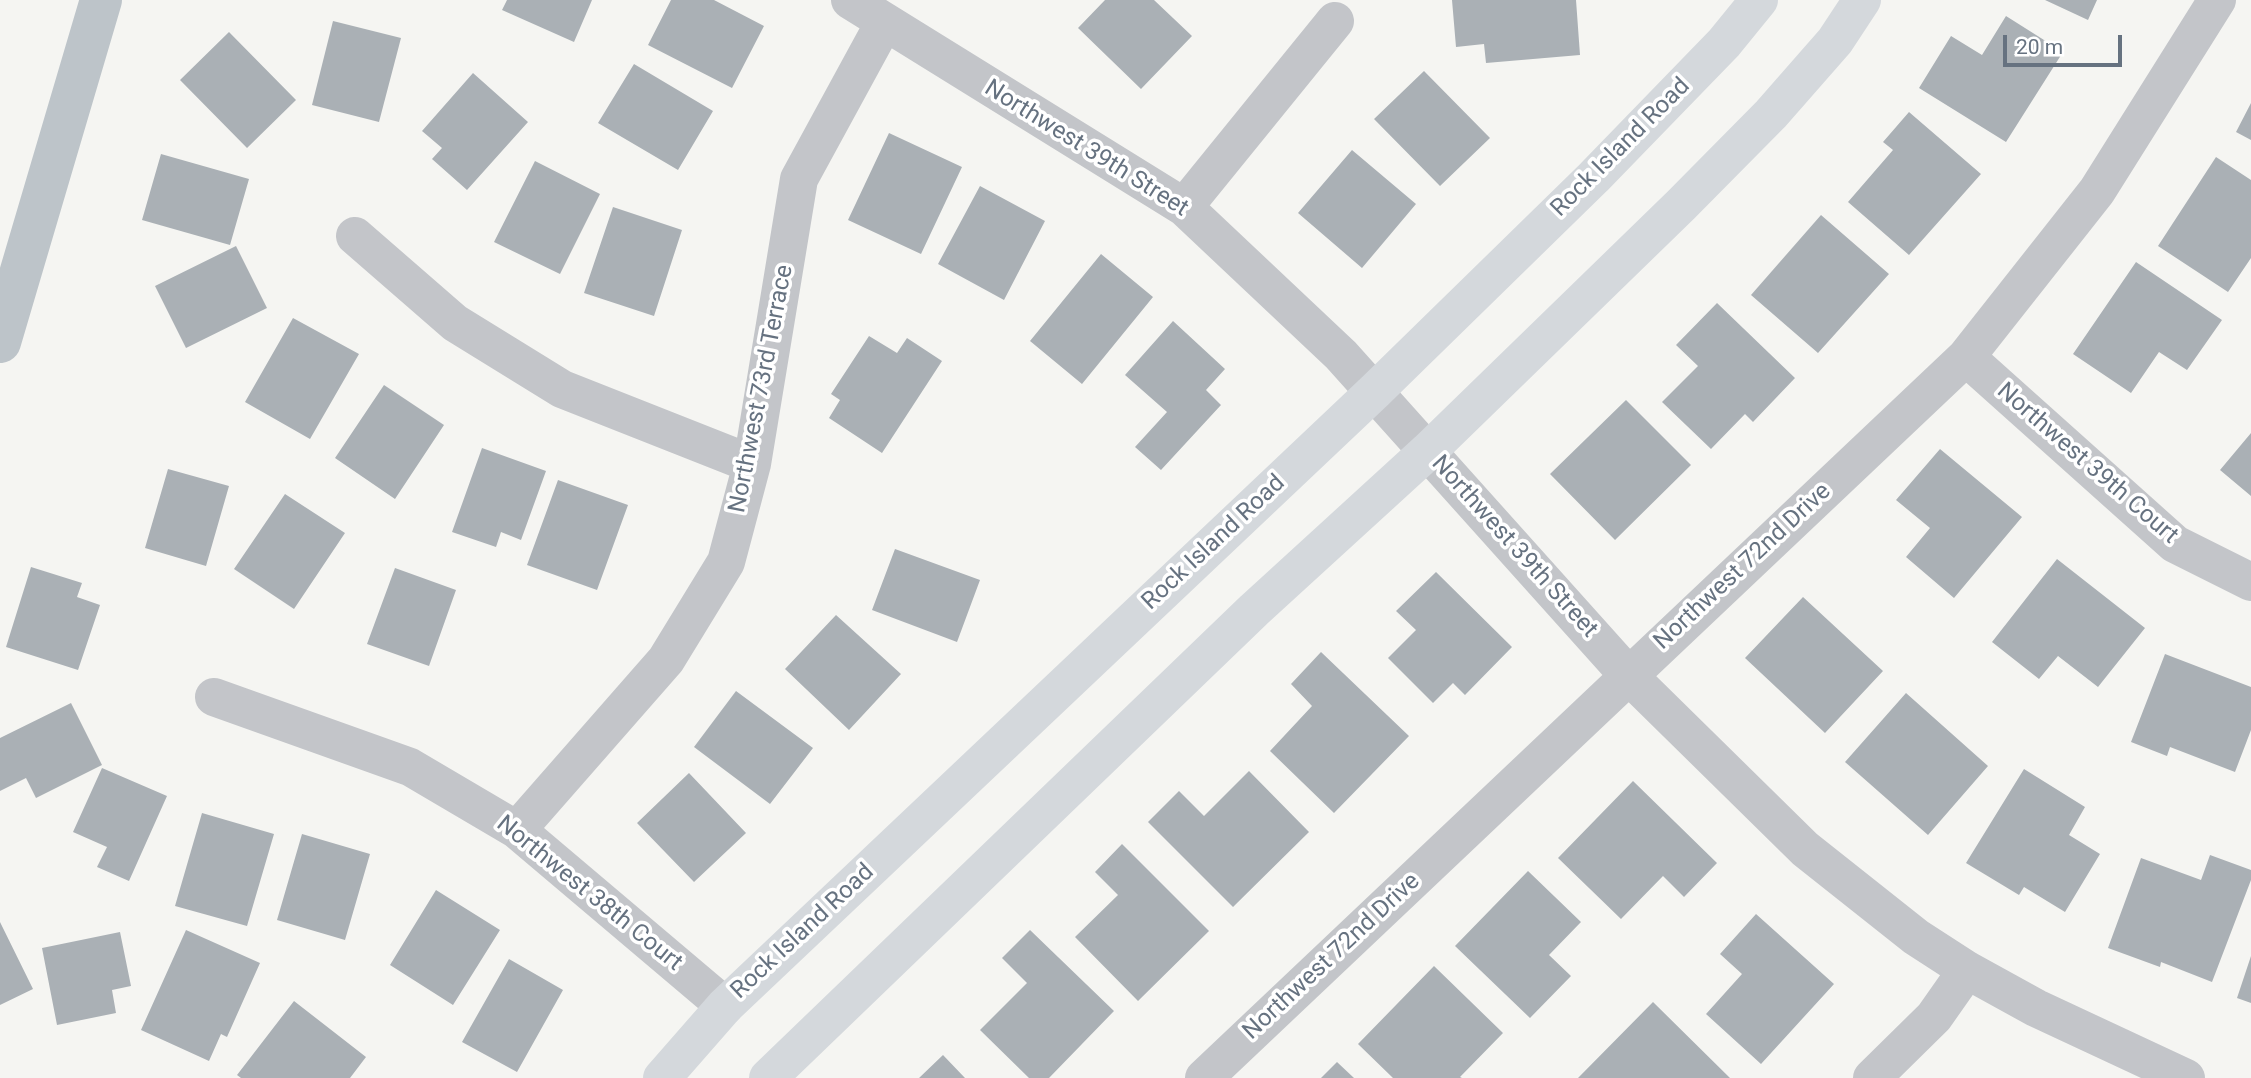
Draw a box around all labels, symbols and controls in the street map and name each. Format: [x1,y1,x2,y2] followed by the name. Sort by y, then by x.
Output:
[2006,21,2125,65] scale bar
[2016,35,2063,59] text: 20 m
[1545,72,1697,224] street label: Rock Island Road
[979,75,1193,223] street label: Northwest 39th Street
[724,263,800,515] street label: Northwest 73rd Terrace
[1991,377,2183,551] street label: Northwest 39th Court
[1425,450,1603,644] street label: Northwest 39th Street
[1137,469,1291,617] street label: Rock Island Road
[1649,478,1837,656] street label: Northwest 72nd Drive
[490,810,688,978] street label: Northwest 38th Court
[726,858,880,1006] street label: Rock Island Road
[1238,868,1426,1046] street label: Northwest 72nd Drive

